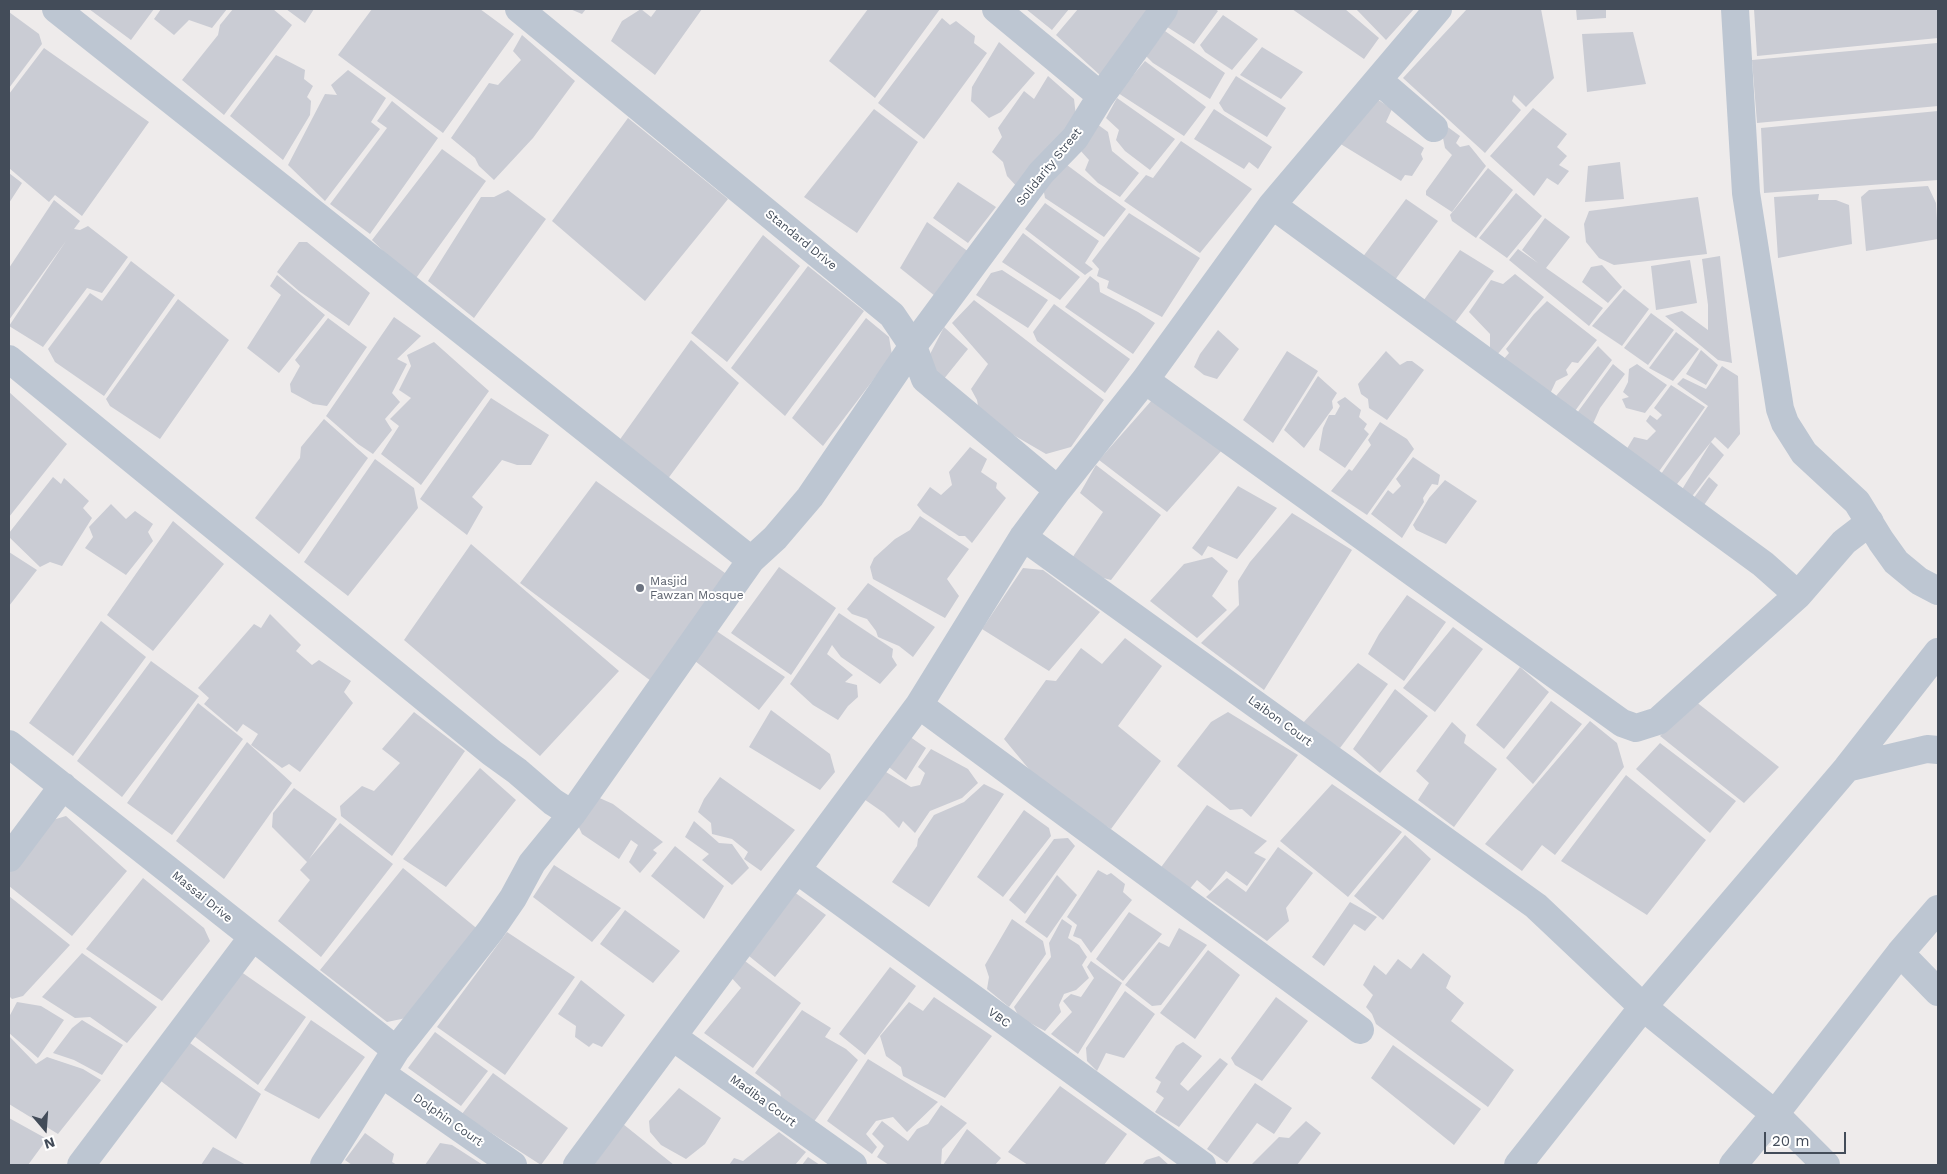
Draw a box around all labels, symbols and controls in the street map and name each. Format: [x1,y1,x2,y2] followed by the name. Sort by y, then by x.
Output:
[1013,125,1085,209] street label: Solidarity Street
[762,207,840,273] street label: Standard Drive
[650,574,744,602] place label: Masjid Fawzan Mosque
[634,582,646,594] marker: Masjid Fawzan Mosque
[1245,693,1315,749] street label: Laibon Court
[169,868,235,926] street label: Massai Drive
[985,1005,1013,1031] street label: VBC
[727,1072,799,1130] street label: Madiba Court
[410,1091,486,1149] street label: Dolphin Court
[20,1104,70,1154] north arrow
[1767,1122,1850,1154] scale bar
[1772,1132,1810,1150] text: 20 m
[42,1134,57,1152] text: N

